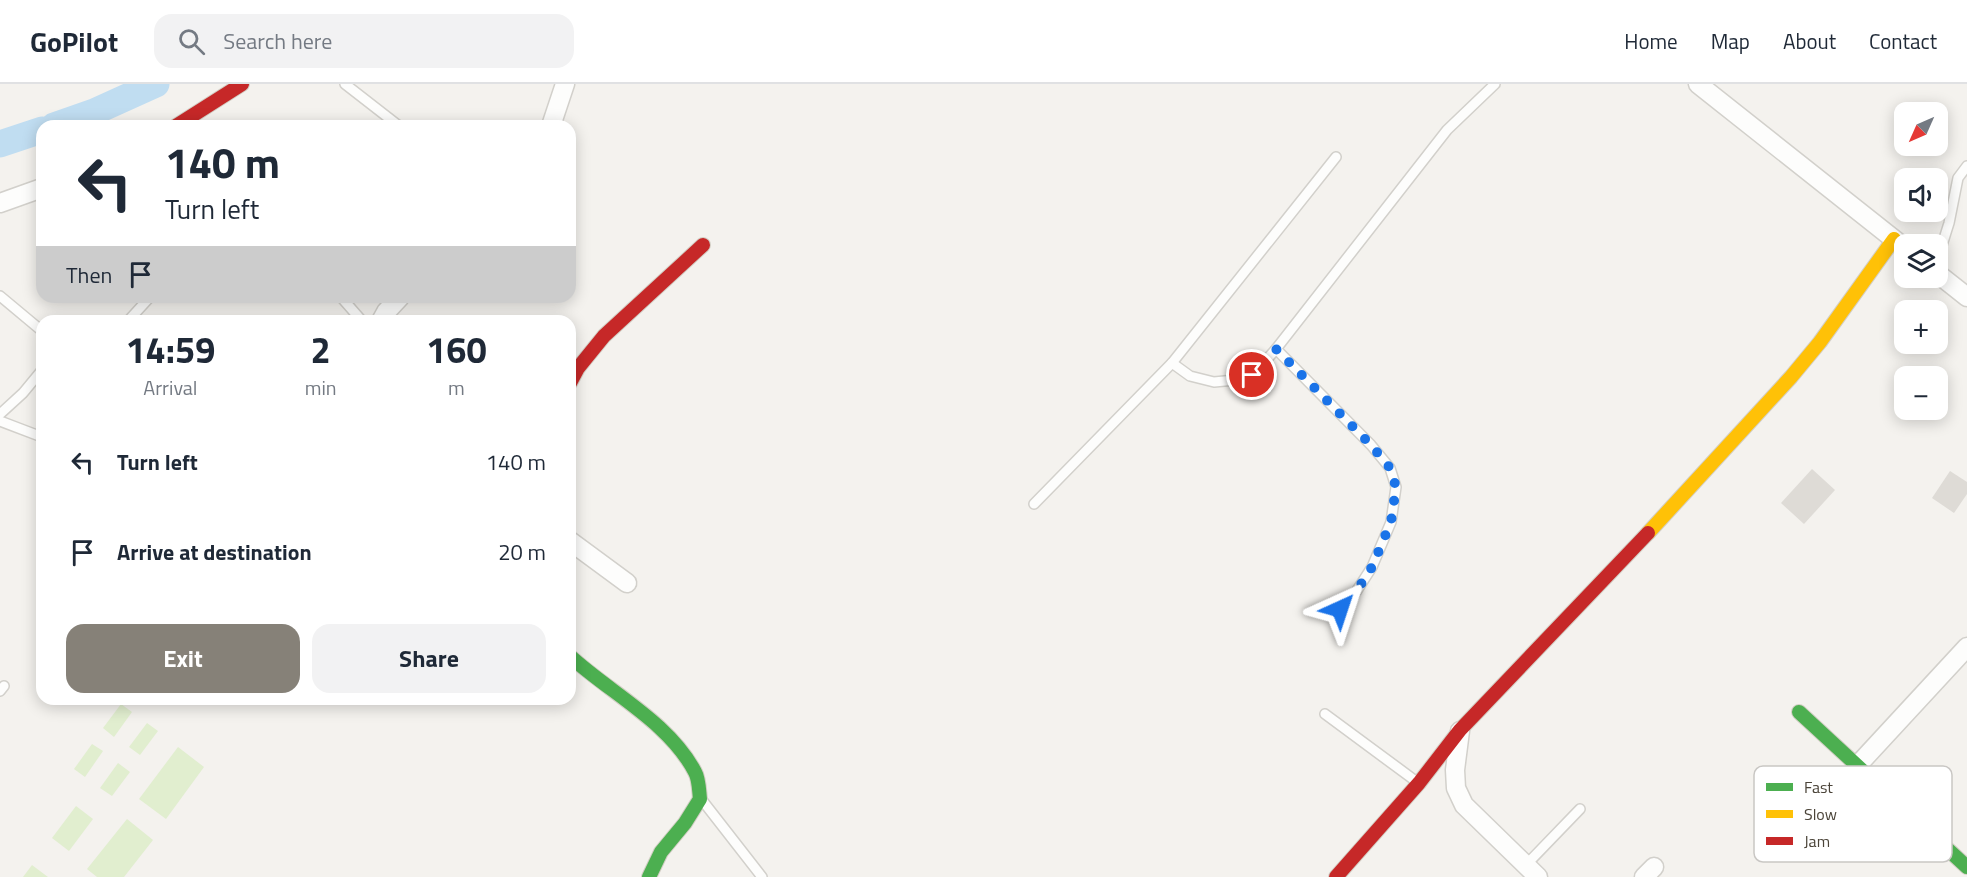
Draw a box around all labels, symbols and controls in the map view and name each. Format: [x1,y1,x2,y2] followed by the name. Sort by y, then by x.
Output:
[154,14,574,68] search box
[30,20,118,63] text: GoPilot
[223,24,332,58] text: Search here
[175,25,208,58] icon: search
[1624,25,1678,57] text: Home
[1711,25,1750,57] text: Map
[1783,25,1836,57] text: About
[1869,25,1937,57] text: Contact
[1894,102,1948,156] north arrow
[1894,102,1948,420] map controls
[165,130,280,194] text: 140 m
[66,144,144,222] icon: left
[1894,168,1948,222] button: sound
[165,188,259,229] text: Turn left
[1894,234,1948,288] button: layers
[66,258,112,292] text: Then
[124,258,157,291] icon: arrive
[1894,300,1948,354] button: +
[125,322,215,377] text: 14:59
[311,322,331,377] text: 2
[426,322,487,377] text: 160
[1226,349,1277,400] pin
[1235,358,1268,391] icon: arrive
[1894,366,1948,420] button: −
[143,372,198,403] text: Arrival
[305,372,337,403] text: min
[448,372,465,403] text: m
[117,445,198,479] text: Turn left
[486,445,546,479] text: 140 m
[66,446,99,479] icon: left
[117,535,312,569] text: Arrive at destination
[498,535,546,569] text: 20 m
[66,536,99,569] icon: arrive
[1308,577,1372,641] position arrow
[66,624,300,693] button: Exit
[312,624,546,693] button: Share
[1754,766,1952,862] legend
[1804,775,1833,799] text: Fast
[1804,802,1837,826] text: Slow
[1804,829,1830,853] text: Jam

